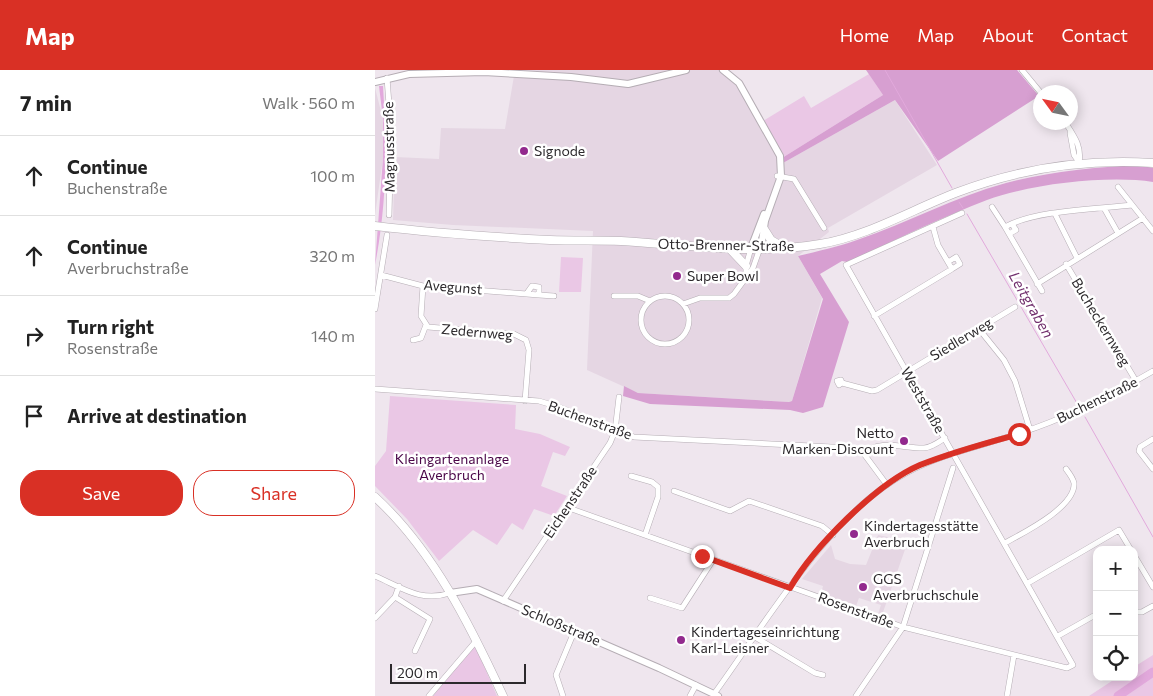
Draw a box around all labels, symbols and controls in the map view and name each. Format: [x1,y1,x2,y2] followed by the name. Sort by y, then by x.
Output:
[25,21,75,50] text: Map
[840,24,889,46] text: Home
[917,24,954,46] text: Map
[982,24,1034,46] text: About
[1062,24,1128,46] text: Contact
[1033,85,1078,130] north arrow
[20,90,72,115] text: 7 min
[262,93,355,112] text: Walk · 560 m
[379,101,398,193] street label: Magnusstraße
[534,142,585,159] place label: Signode
[518,145,530,157] marker: Signode
[67,155,147,178] text: Continue
[20,162,48,190] icon: ahead
[310,166,355,185] text: 100 m
[67,178,167,197] text: Buchenstraße
[67,235,147,258] text: Continue
[658,235,794,254] street label: Otto-Brenner-Straße
[20,242,48,270] icon: ahead
[310,246,355,265] text: 320 m
[67,258,189,277] text: Averbruchstraße
[687,267,759,284] place label: Super Bowl
[1006,268,1058,341] water label: Leitgraben
[671,270,683,282] marker: Super Bowl
[1068,274,1135,369] street label: Bucheckernweg
[423,275,483,298] street label: Avegunst
[926,313,995,364] street label: Siedlerweg
[67,315,154,338] text: Turn right
[441,320,514,343] street label: Zedernweg
[20,322,48,350] icon: right
[311,326,355,345] text: 140 m
[67,338,158,357] text: Rosenstraße
[898,364,949,436] street label: Weststraße
[1054,373,1140,426] street label: Buchenstraße
[546,397,634,443] street label: Buchenstraße
[20,402,48,430] icon: arrive
[67,404,247,427] text: Arrive at destination
[1008,423,1031,446] route start
[782,424,894,457] place label: Netto Marken-Discount
[898,435,910,447] marker: Netto Marken-Discount
[395,450,509,483] park label: Kleingartenanlage Averbruch
[539,463,600,541] street label: Eichenstraße
[20,470,183,516] button: Save
[193,470,355,516] button: Share
[864,517,978,550] place label: Kindertagesstätte Averbruch
[848,528,860,540] marker: Kindertagesstätte Averbruch
[691,545,714,568] route end
[1093,546,1138,681] map controls
[1093,546,1138,591] button: +
[873,570,979,603] place label: GGS Averbruchschule
[857,581,869,593] marker: GGS Averbruchschule
[816,588,896,631] street label: Rosenstraße
[1093,591,1138,636] button: −
[519,600,603,649] street label: Schloßstraße
[691,623,840,656] place label: Kindertageseinrichtung Karl-Leisner
[675,634,687,646] marker: Kindertageseinrichtung Karl-Leisner
[1093,636,1138,681] button: locate
[390,661,526,684] scale bar
[397,664,438,681] text: 200 m

